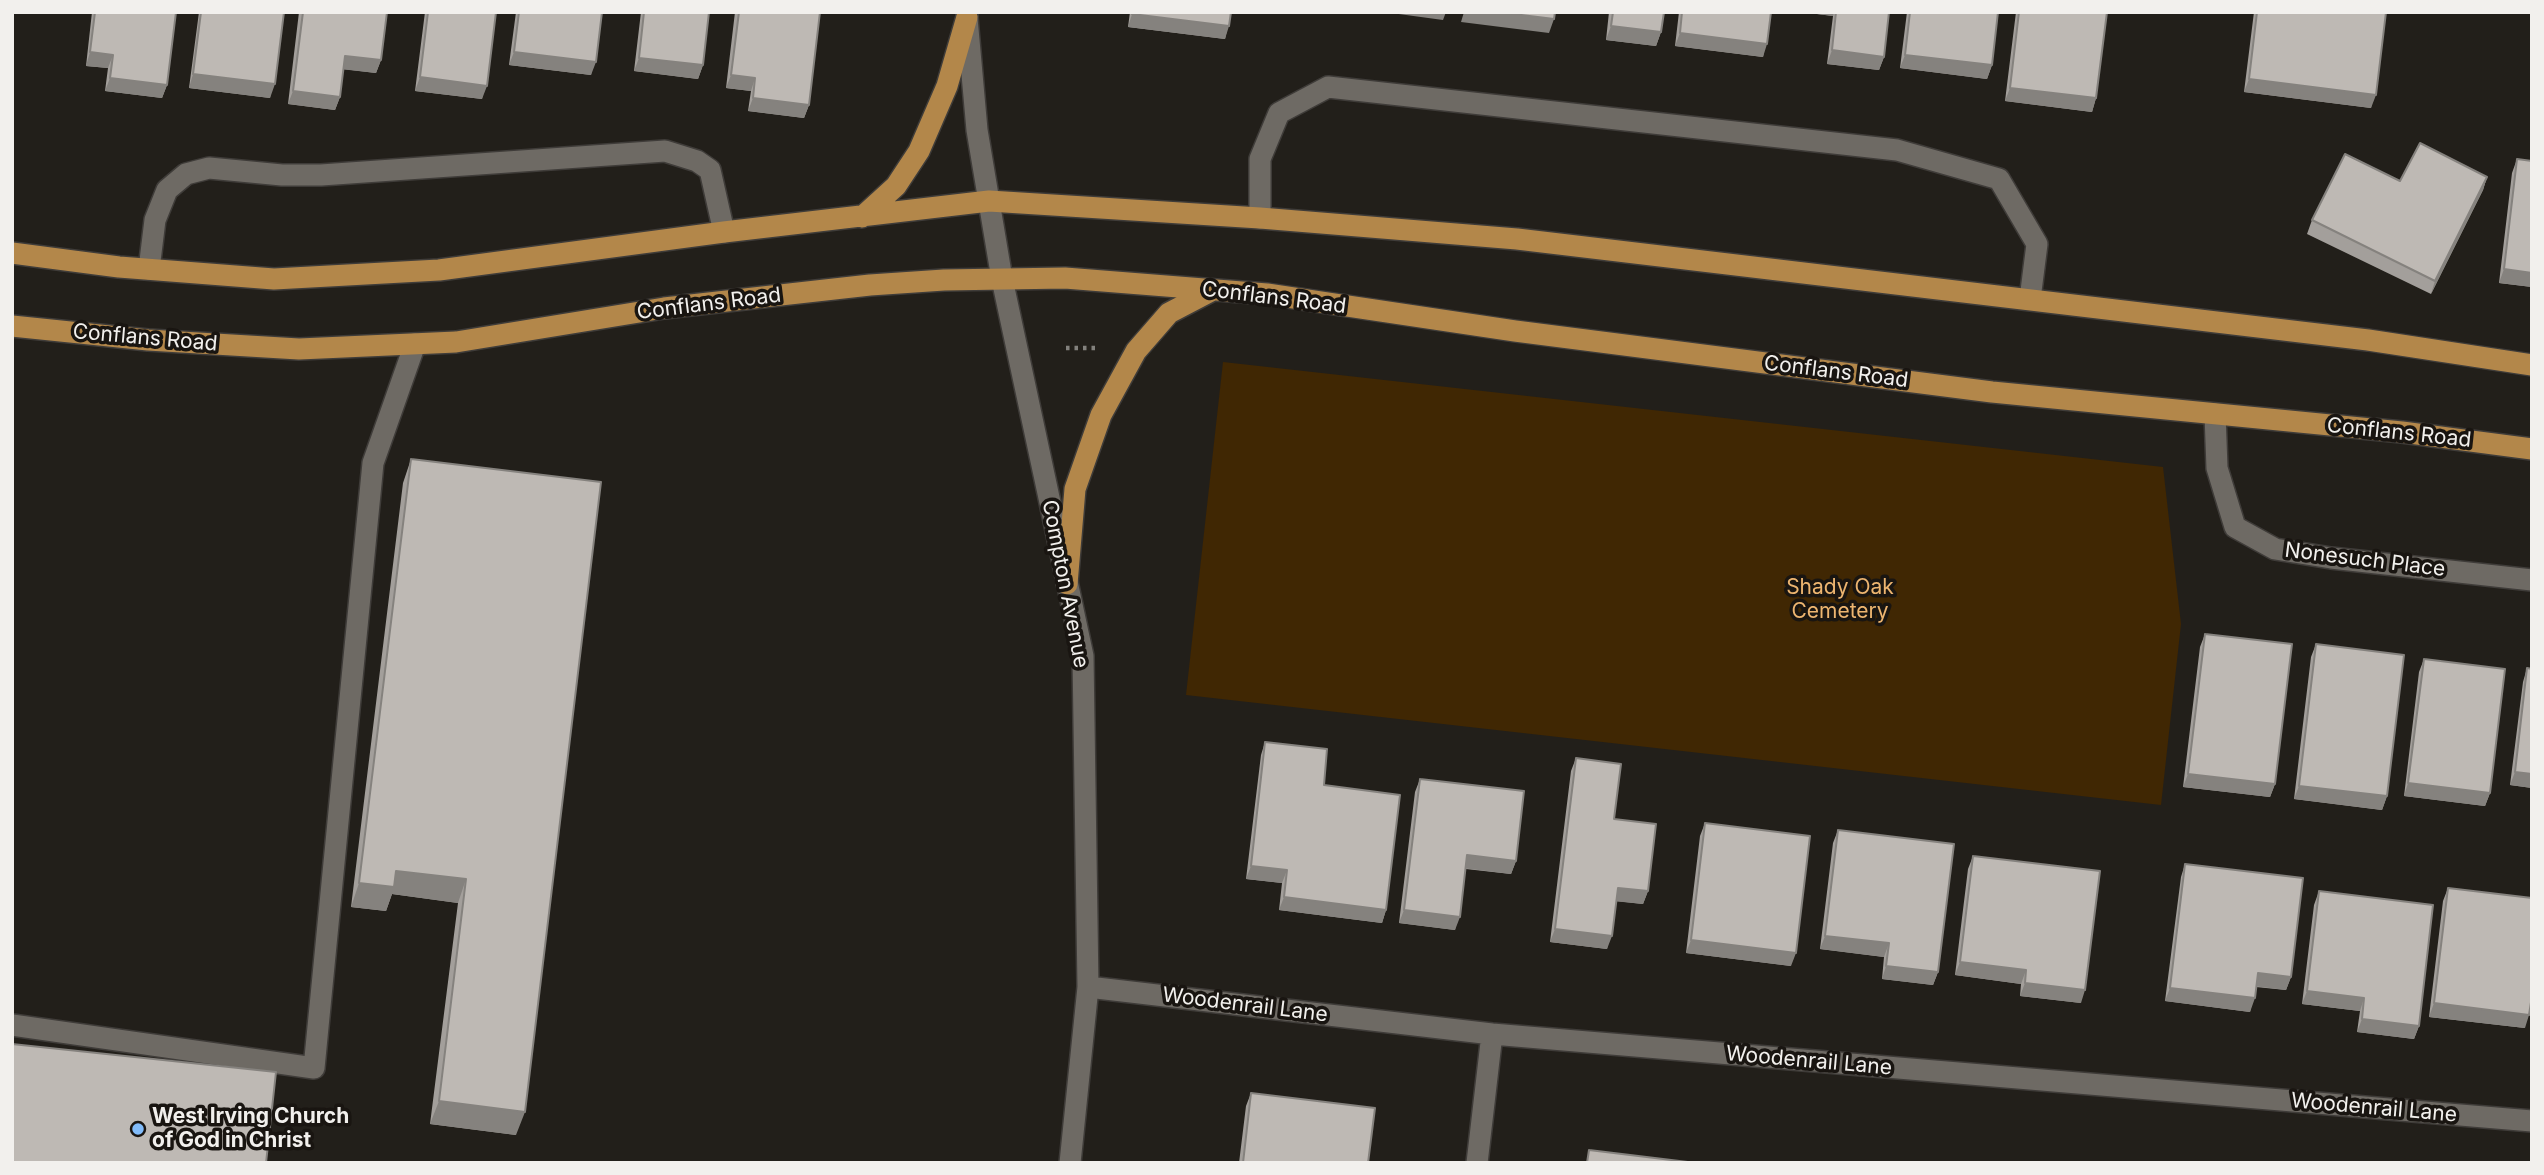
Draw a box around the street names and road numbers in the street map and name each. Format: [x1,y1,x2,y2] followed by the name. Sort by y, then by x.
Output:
[1200,277,1348,319] street label: Conflans Road
[635,283,783,325] street label: Conflans Road
[72,319,218,357] street label: Conflans Road
[1762,351,1910,393] street label: Conflans Road
[2326,413,2472,453] street label: Conflans Road
[1036,498,1094,670] street label: Compton Avenue
[2283,538,2447,582] street label: Nonesuch Place
[1161,982,1329,1028] street label: Woodenrail Lane
[1725,1041,1893,1081] street label: Woodenrail Lane
[2290,1088,2458,1128] street label: Woodenrail Lane

